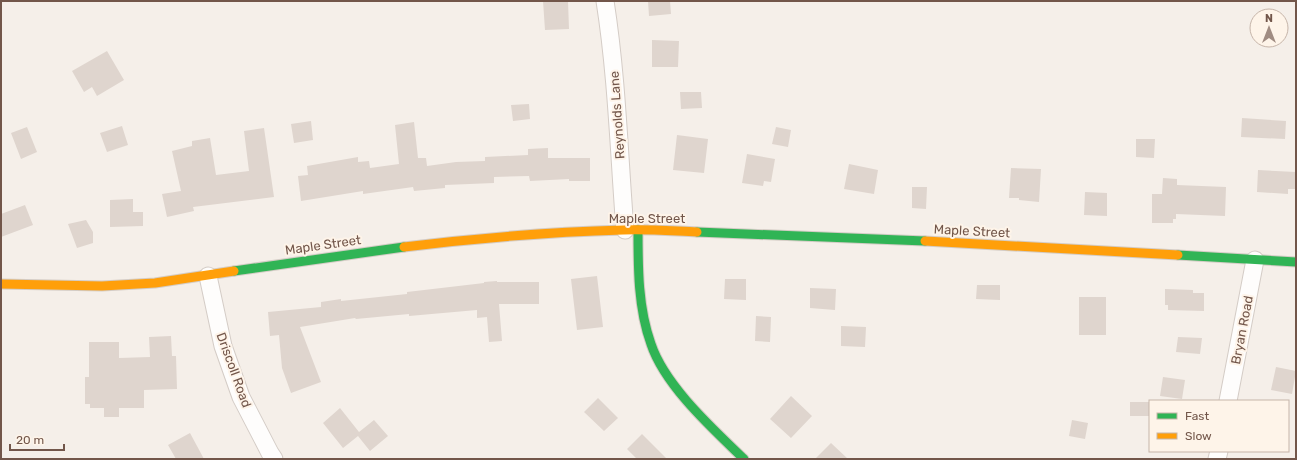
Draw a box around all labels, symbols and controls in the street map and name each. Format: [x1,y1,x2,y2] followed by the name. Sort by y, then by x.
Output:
[1249,8,1289,48] north arrow
[1265,12,1273,25] text: N
[606,70,628,160] street label: Reynolds Lane
[609,211,685,226] street label: Maple Street
[933,222,1011,240] street label: Maple Street
[284,232,362,258] street label: Maple Street
[1228,294,1256,366] street label: Bryan Road
[214,330,254,410] street label: Driscoll Road
[1149,400,1289,452] legend
[1185,409,1209,423] text: Fast
[10,426,64,452] scale bar
[1185,429,1212,443] text: Slow
[16,433,44,447] text: 20 m

